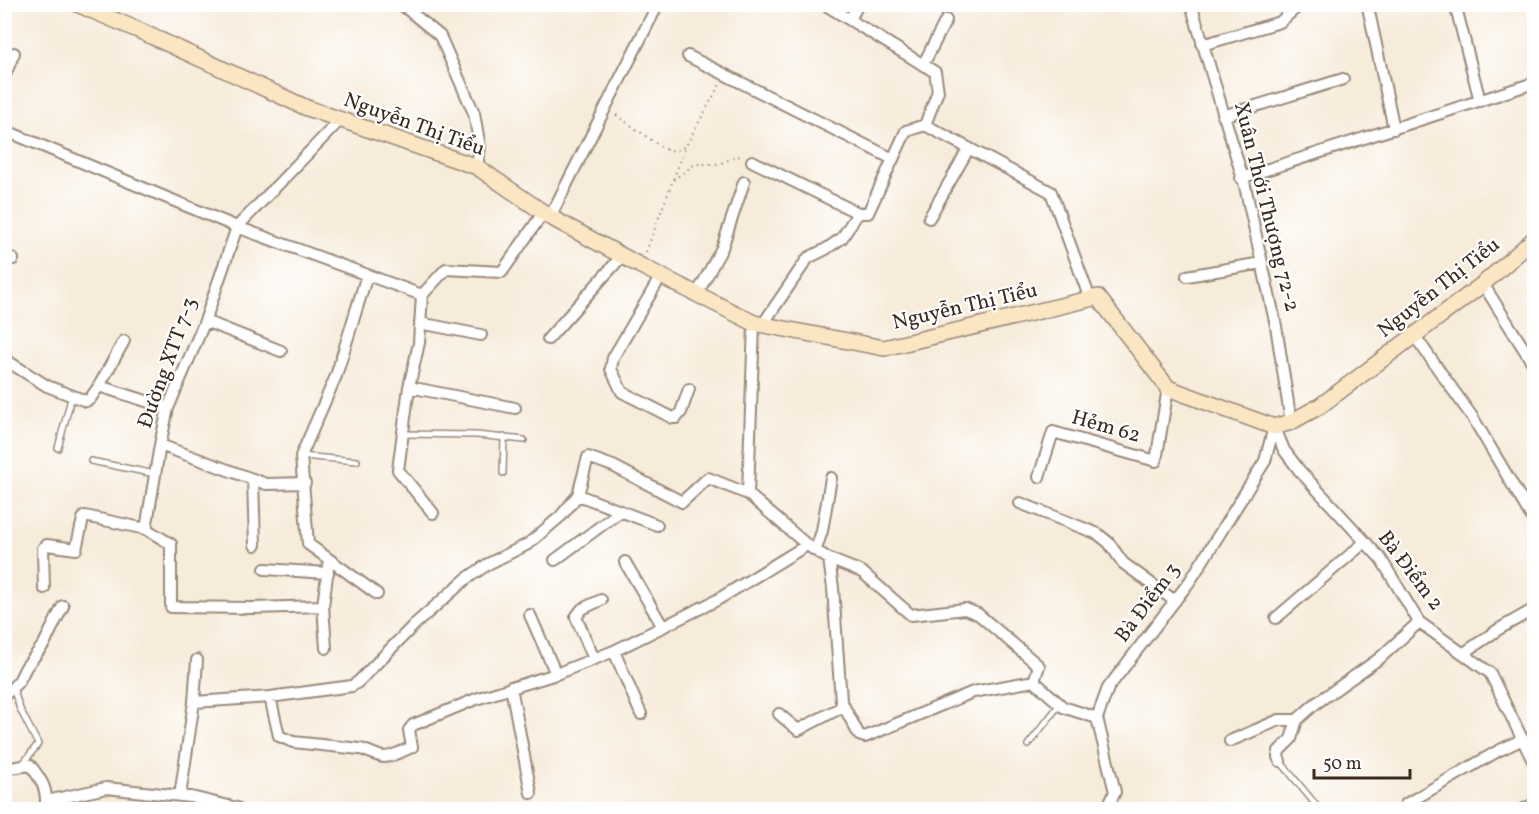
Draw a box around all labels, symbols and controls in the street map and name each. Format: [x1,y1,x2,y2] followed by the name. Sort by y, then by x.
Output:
[339,86,489,164] street label: Nguyễn Thị Tiểu
[1226,99,1306,315] street label: Xuân Thới Thượng 72-2
[1372,231,1506,345] street label: Nguyễn Thị Tiểu
[889,276,1041,338] street label: Nguyễn Thị Tiểu
[131,293,205,433] street label: Đường XTT 7-3
[1068,403,1144,451] street label: Hẻm 62
[1370,525,1450,617] street label: Bà Điểm 2
[1108,557,1188,649] street label: Bà Điểm 3
[1314,742,1410,780] scale bar
[1323,752,1362,777] text: 50 m

